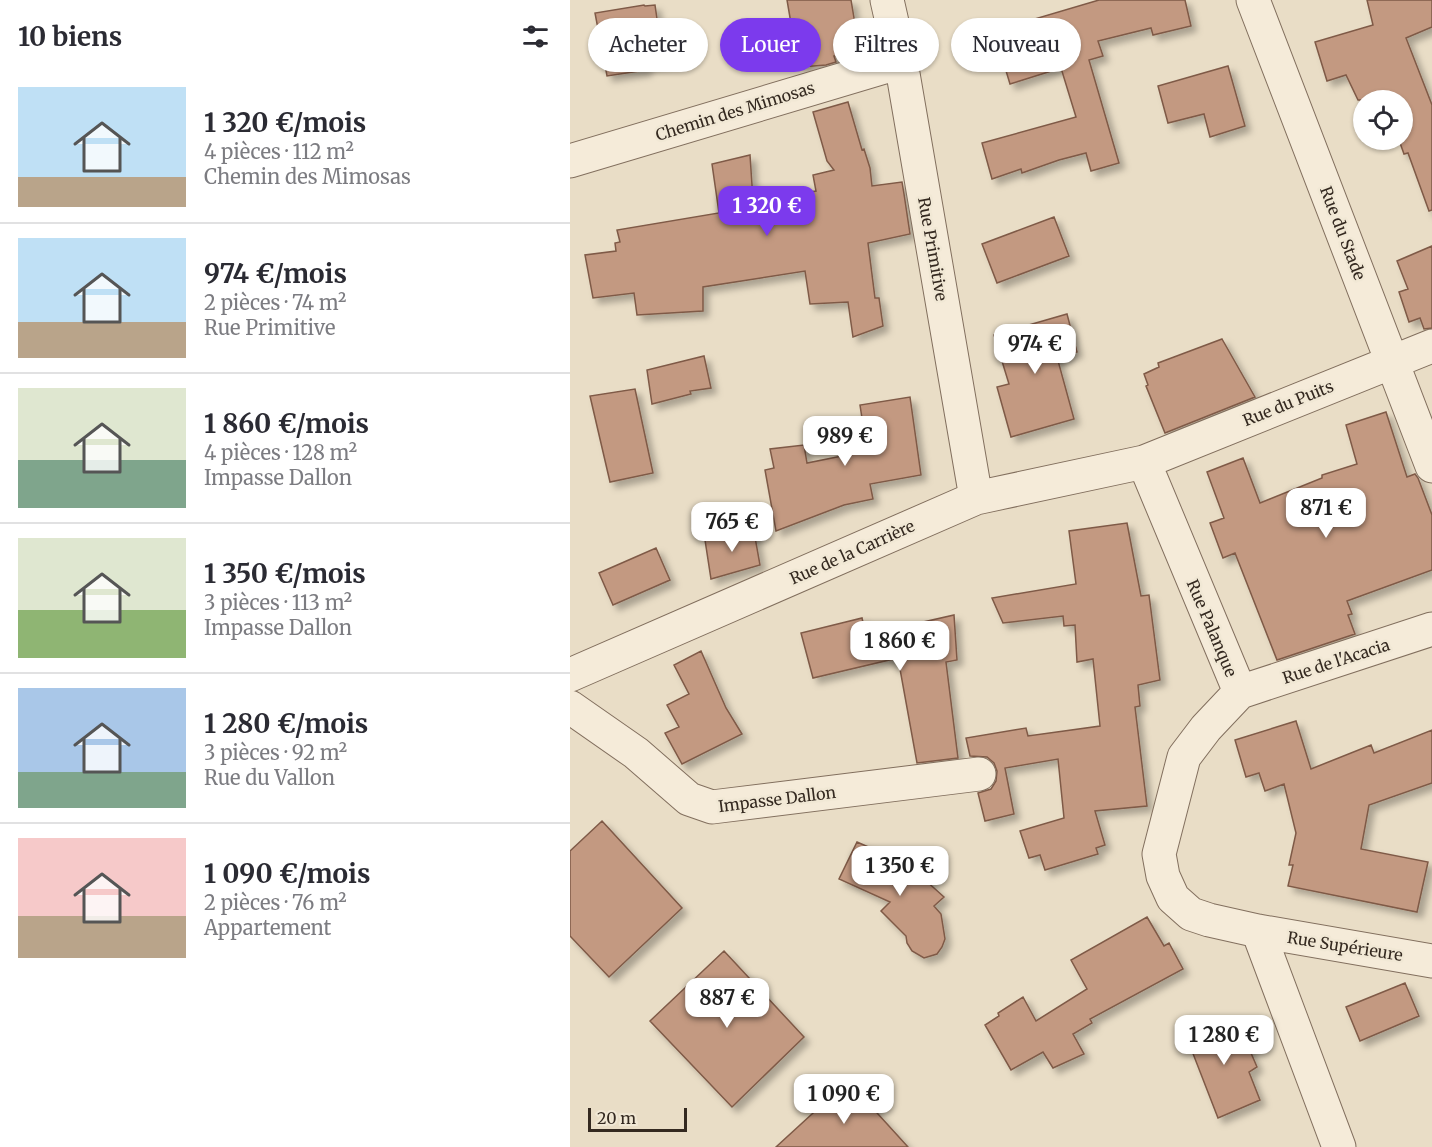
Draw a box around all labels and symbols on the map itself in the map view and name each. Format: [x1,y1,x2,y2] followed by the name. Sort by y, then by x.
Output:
[653,77,817,145] street label: Chemin des Mimosas
[1316,183,1370,283] street label: Rue du Stade
[712,186,822,237] pin: 1 320 €
[914,195,952,303] street label: Rue Primitive
[993,324,1077,375] pin: 974 €
[1240,376,1336,430] street label: Rue du Puits
[803,416,887,467] pin: 989 €
[1284,488,1368,539] pin: 871 €
[690,502,774,553] pin: 765 €
[786,516,918,588] street label: Rue de la Carrière
[1183,576,1241,680] street label: Rue Palanque
[845,621,955,672] pin: 1 860 €
[1280,634,1392,688] street label: Rue de l'Acacia
[717,782,837,816] street label: Impasse Dallon
[845,846,955,897] pin: 1 350 €
[1286,927,1404,965] street label: Rue Supérieure
[685,978,769,1029] pin: 887 €
[1169,1015,1279,1066] pin: 1 280 €
[789,1074,899,1125] pin: 1 090 €
[588,1105,687,1132] scale bar

